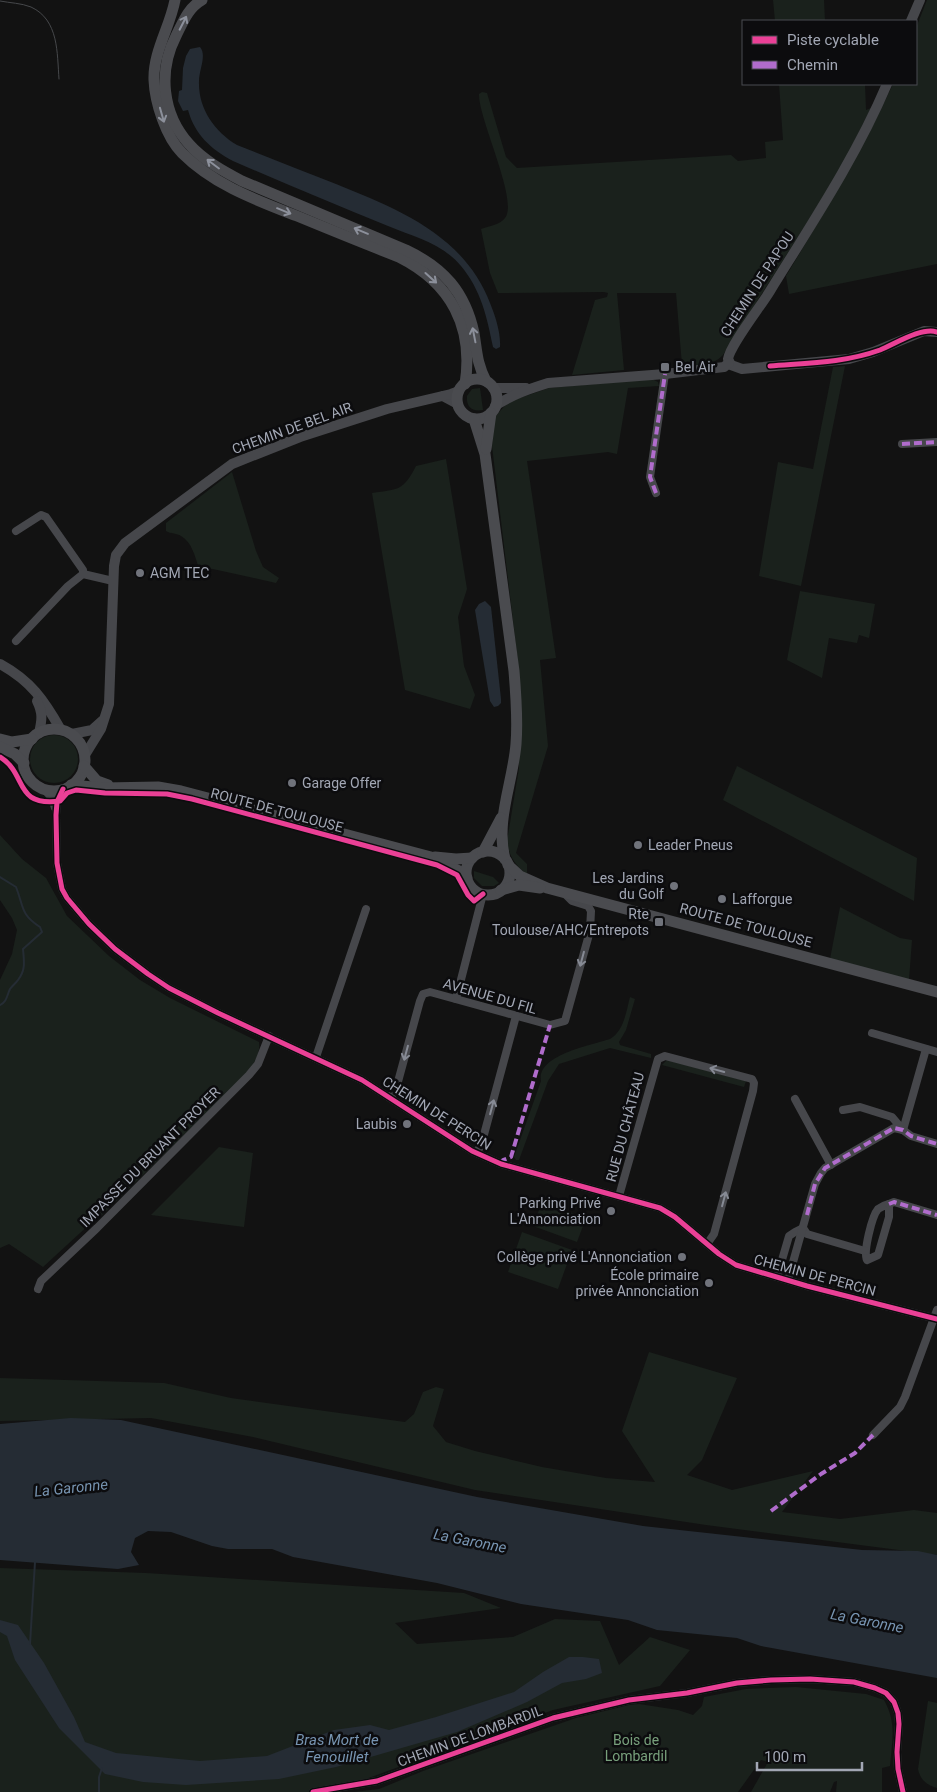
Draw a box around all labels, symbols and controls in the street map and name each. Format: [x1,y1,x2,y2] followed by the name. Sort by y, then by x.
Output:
[178,15,188,30] one-way arrow
[742,20,917,85] legend
[787,31,879,49] text: Piste cyclable
[787,56,838,74] text: Chemin
[157,106,167,122] one-way arrow
[206,159,220,169] one-way arrow
[276,207,291,216] one-way arrow
[354,225,369,235] one-way arrow
[717,229,797,339] street label: CHEMIN DE PAPOU
[425,272,438,284] one-way arrow
[469,327,478,343] one-way arrow
[675,359,716,375] place label: Bel Air
[659,361,671,373] marker: Bel Air
[230,399,354,457] street label: CHEMIN DE BEL AIR
[150,565,209,581] place label: AGM TEC
[134,567,146,579] marker: AGM TEC
[302,775,382,791] place label: Garage Offer
[286,777,298,789] marker: Garage Offer
[209,785,345,835] street label: ROUTE DE TOULOUSE
[648,837,733,853] place label: Leader Pneus
[632,839,644,851] marker: Leader Pneus
[592,870,664,902] place label: Les Jardins du Golf
[668,880,680,892] marker: Les Jardins du Golf
[732,891,793,907] place label: Lafforgue
[716,893,728,905] marker: Lafforgue
[678,900,814,950] street label: ROUTE DE TOULOUSE
[492,906,649,938] place label: Rte Toulouse/AHC/Entrepots
[653,916,665,928] marker: Rte Toulouse/AHC/Entrepots
[577,950,586,966] one-way arrow
[441,975,539,1017] street label: AVENUE DU FIL
[401,1045,410,1061] one-way arrow
[710,1064,726,1074] one-way arrow
[602,1070,647,1184] street label: RUE DU CHÂTEAU
[380,1073,494,1153] street label: CHEMIN DE PERCIN
[77,1083,224,1230] street label: IMPASSE DU BRUANT PROYER
[488,1099,497,1115] one-way arrow
[356,1116,397,1132] place label: Laubis
[401,1118,413,1130] marker: Laubis
[719,1191,729,1207] one-way arrow
[509,1195,601,1227] place label: Parking Privé L'Annonciation
[605,1205,617,1217] marker: Parking Privé L'Annonciation
[497,1249,672,1265] place label: Collège privé L'Annonciation
[676,1251,688,1263] marker: Collège privé L'Annonciation
[752,1251,878,1299] street label: CHEMIN DE PERCIN
[576,1266,699,1299] place label: École primaire privée Annonciation
[703,1277,715,1289] marker: École primaire privée Annonciation
[33,1475,109,1501] water label: La Garonne
[432,1525,508,1557] water label: La Garonne
[829,1605,905,1637] water label: La Garonne
[395,1702,545,1770] street label: CHEMIN DE LOMBARDIL
[295,1731,379,1766] water label: Bras Mort de Fenouillet
[605,1732,667,1764] park label: Bois de Lombardil
[757,1740,862,1772] scale bar
[764,1748,806,1766] text: 100 m

